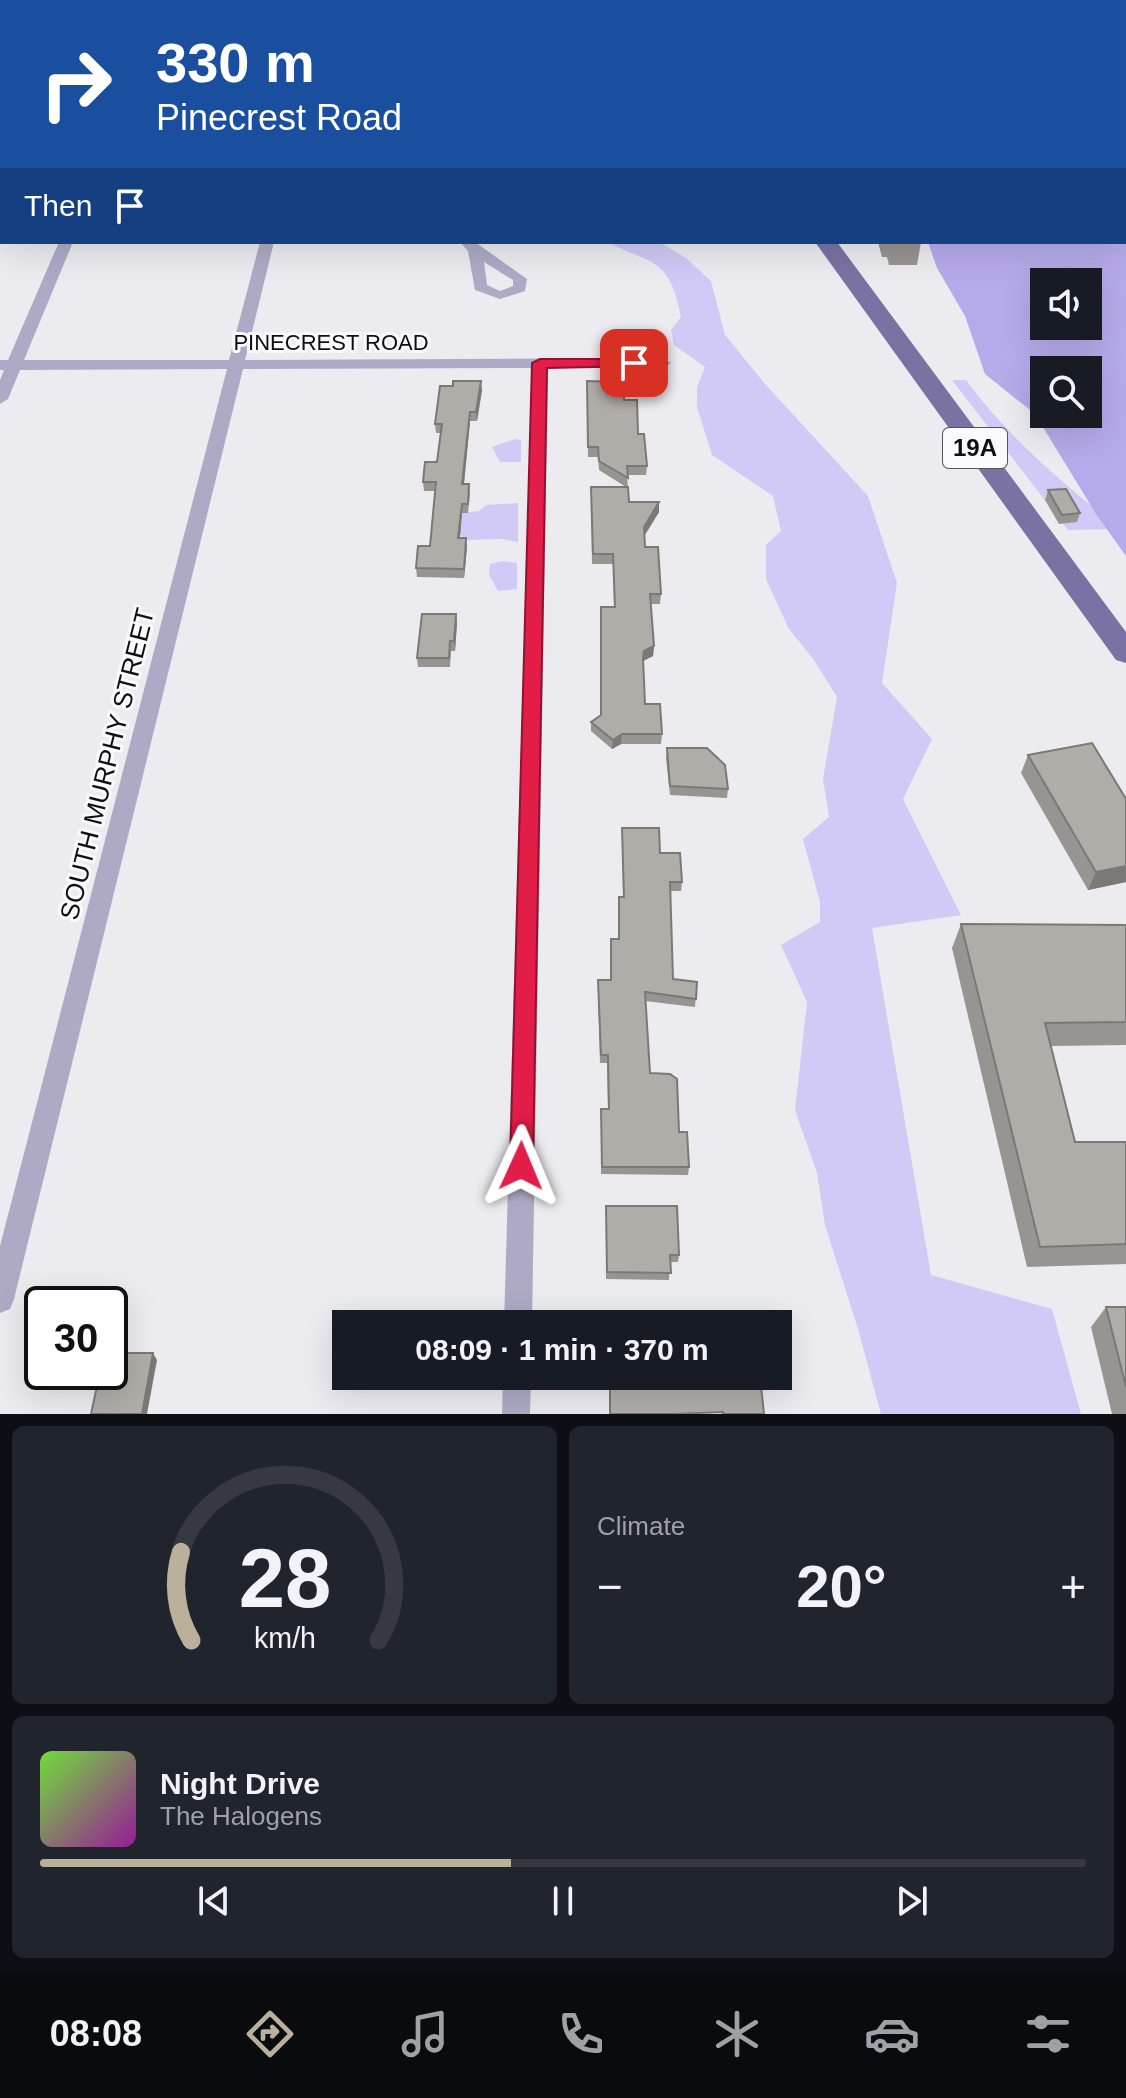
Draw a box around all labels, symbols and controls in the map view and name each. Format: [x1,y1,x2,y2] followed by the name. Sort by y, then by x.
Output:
[156,31,315,94] text: 330 m
[24,32,128,136] icon: right
[156,97,402,138] text: Pinecrest Road
[108,184,152,228] icon: arrive
[24,189,92,222] text: Then
[1030,268,1102,428] map controls
[1030,268,1102,340] button: sound
[600,329,668,397] pin
[233,330,429,355] street label: PINECREST ROAD
[612,341,656,385] icon: arrive
[1030,356,1102,428] button: search
[943,428,1007,468] road number: 19A
[54,605,160,923] street label: SOUTH MURPHY STREET
[479,1124,563,1208] position arrow
[24,1286,128,1390] speed limit sign: 30
[415,1333,709,1366] text: 08:09 · 1 min · 370 m
[597,1511,685,1541] text: Climate
[238,1532,331,1625] text: 28
[796,1553,887,1620] text: 20°
[597,1562,623,1611] text: −
[1060,1562,1086,1611] text: +
[254,1622,315,1654] text: km/h
[160,1767,320,1800] text: Night Drive
[160,1801,322,1831] text: The Halogens
[192,1879,236,1923] icon: previous
[541,1879,585,1923] icon: pause
[890,1879,934,1923] icon: next
[242,2006,298,2062] icon: directions
[397,2006,453,2062] icon: music
[553,2006,609,2062] icon: phone
[709,2006,765,2062] icon: climate
[864,2006,920,2062] icon: car
[1020,2006,1076,2062] icon: filters
[50,2013,142,2054] text: 08:08

